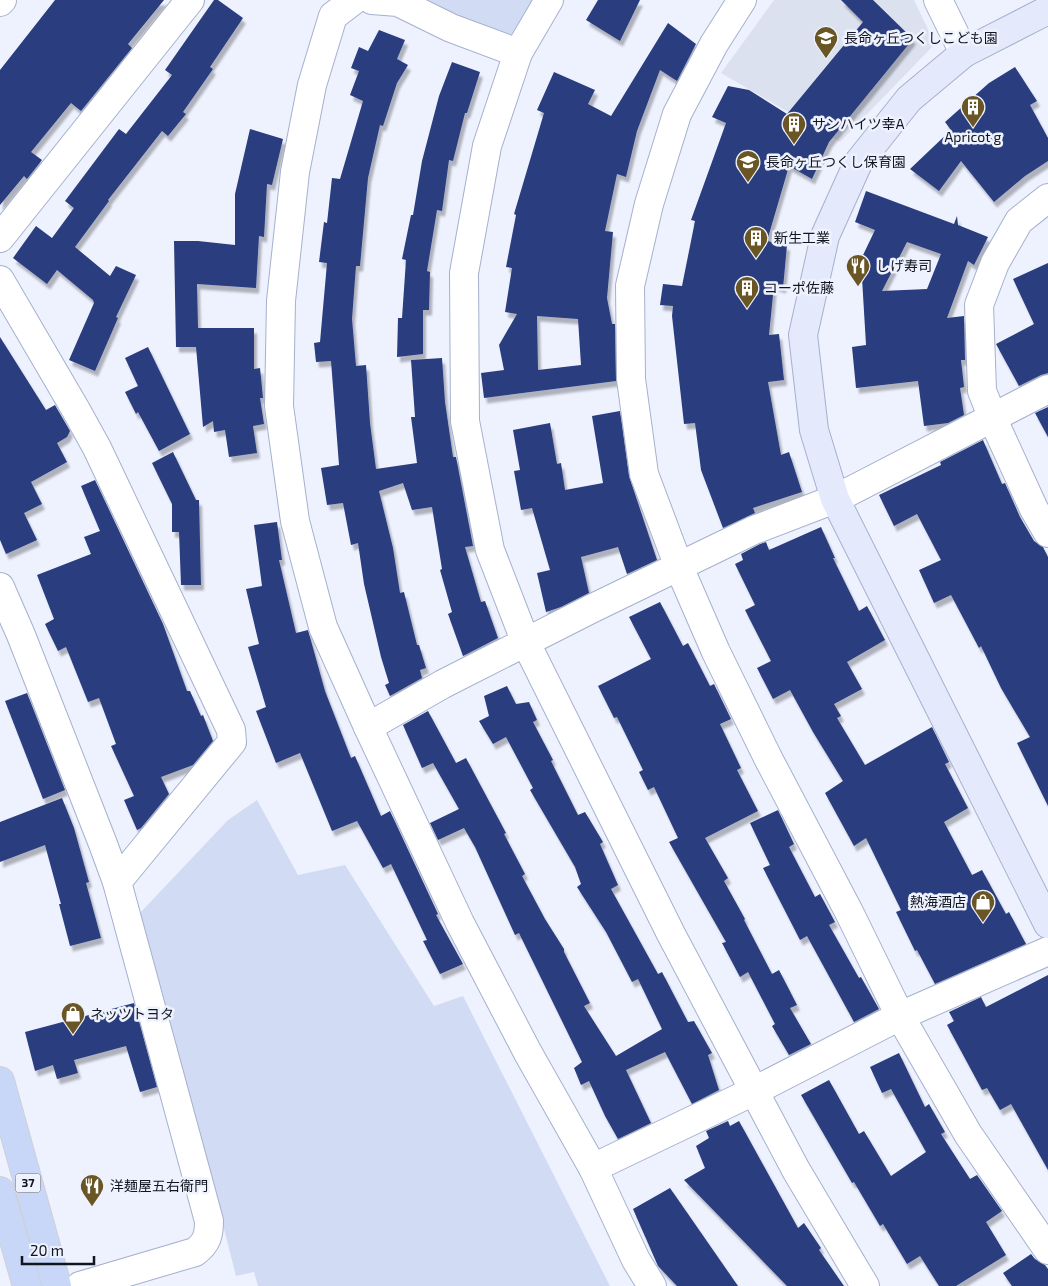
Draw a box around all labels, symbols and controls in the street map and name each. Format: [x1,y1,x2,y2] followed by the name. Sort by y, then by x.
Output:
[813,25,839,59] school or university icon: 長命ヶ丘つくしこども園
[844,29,998,46] place label: 長命ヶ丘つくしこども園
[960,94,986,128] building icon: Apricot g
[781,111,807,145] building icon: サンハイツ幸A
[812,115,905,132] place label: サンハイツ幸A
[945,128,1002,145] place label: Apricot g
[735,149,761,183] school or university icon: 長命ヶ丘つくし保育園
[766,153,906,170] place label: 長命ヶ丘つくし保育園
[743,225,769,259] building icon: 新生工業
[774,229,830,246] place label: 新生工業
[845,253,871,287] restaurant icon: しげ寿司
[876,257,932,274] place label: しげ寿司
[734,275,760,309] building icon: コーポ佐藤
[764,279,834,296] place label: コーポ佐藤
[970,889,996,923] shop icon: 熱海酒店
[910,893,966,910] place label: 熱海酒店
[60,1001,86,1035] shop icon: ネッツトヨタ
[90,1005,174,1022] place label: ネッツトヨタ
[79,1173,105,1207] restaurant icon: 洋麺屋五右衛門
[15,1174,40,1192] road number: 37
[110,1177,208,1194] place label: 洋麺屋五右衛門
[22,1234,95,1266] scale bar
[30,1241,64,1259] text: 20 m

